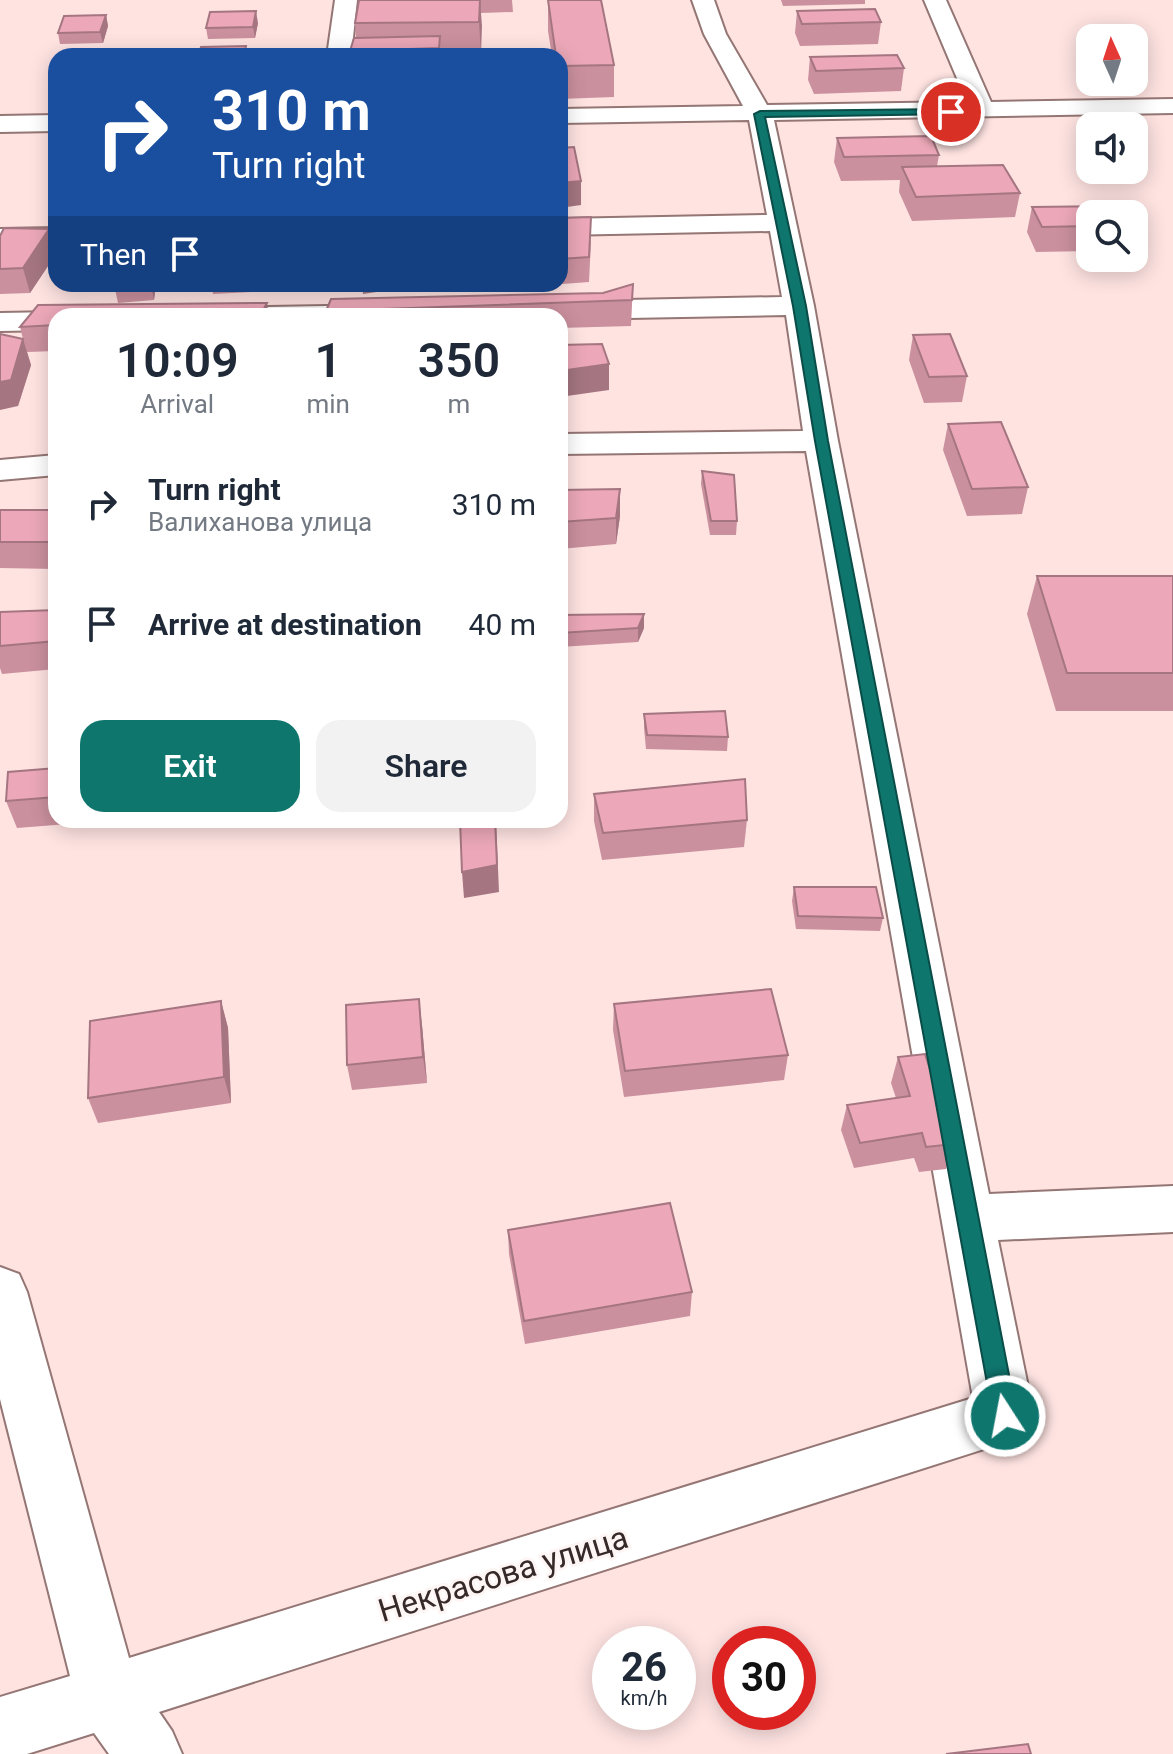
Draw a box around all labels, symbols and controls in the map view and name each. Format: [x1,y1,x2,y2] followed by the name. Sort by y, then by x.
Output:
[1076,24,1148,96] north arrow
[1076,24,1148,272] map controls
[212,78,371,144] text: 310 m
[917,78,985,146] pin
[80,80,184,184] icon: right
[929,90,973,134] icon: arrive
[1076,112,1148,184] button: sound
[212,145,365,187] text: Turn right
[1076,200,1148,272] button: search
[163,232,207,276] icon: arrive
[80,237,147,272] text: Then
[116,332,239,389] text: 10:09
[315,332,342,389] text: 1
[418,332,500,389] text: 350
[140,389,214,419] text: Arrival
[306,389,350,419] text: min
[448,389,470,419] text: m
[148,472,281,507] text: Turn right
[80,482,124,526] icon: right
[452,487,536,522] text: 310 m
[148,507,372,537] text: Валиханова улица
[80,602,124,646] icon: arrive
[148,607,422,642] text: Arrive at destination
[469,607,536,642] text: 40 m
[80,720,300,812] button: Exit
[316,720,536,812] button: Share
[963,1374,1047,1458] position arrow
[374,1518,632,1630] street label: Некрасова улица
[712,1626,816,1730] speed limit sign: 30
[621,1644,667,1691] text: 26
[621,1686,667,1710] text: km/h

